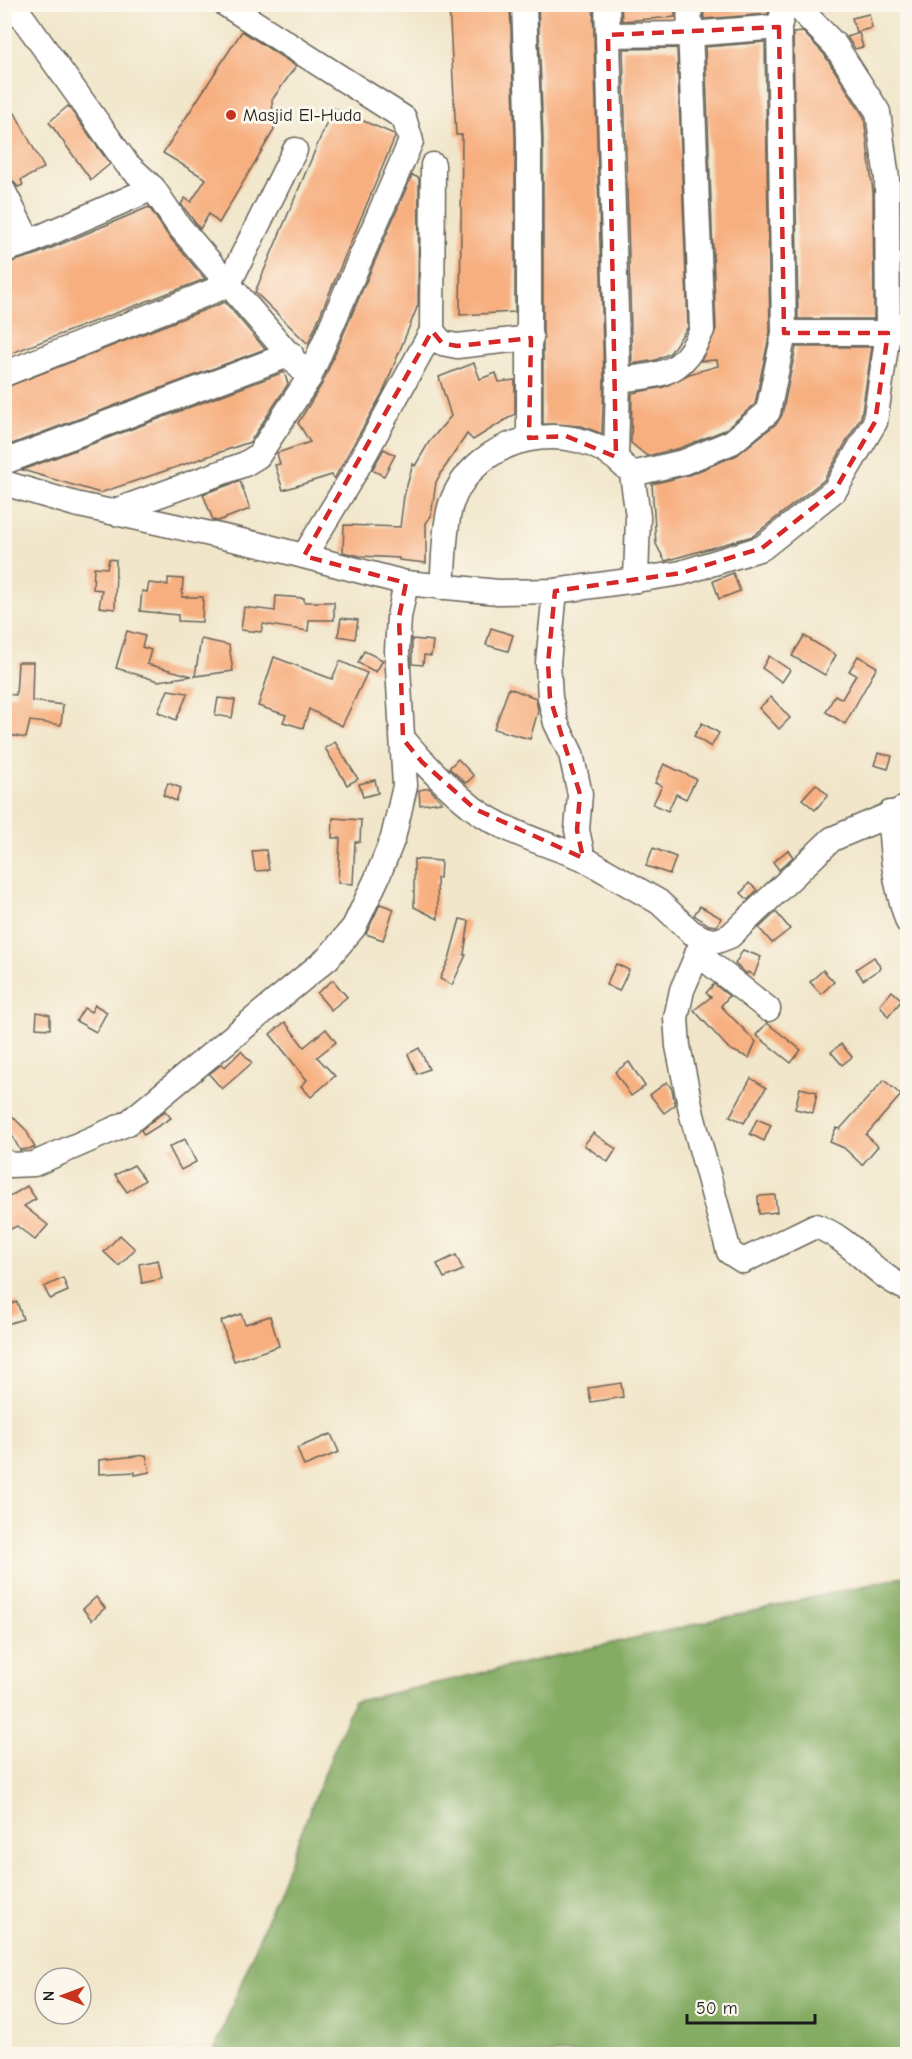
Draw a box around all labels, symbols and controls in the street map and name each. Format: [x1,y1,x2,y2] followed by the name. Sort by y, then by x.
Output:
[243,105,362,126] place label: Masjid El-Huda
[224,108,238,122] marker: Masjid El-Huda
[33,1966,93,2026] north arrow
[687,1987,814,2025] scale bar
[40,1991,58,2001] text: N
[696,1998,738,2019] text: 50 m

